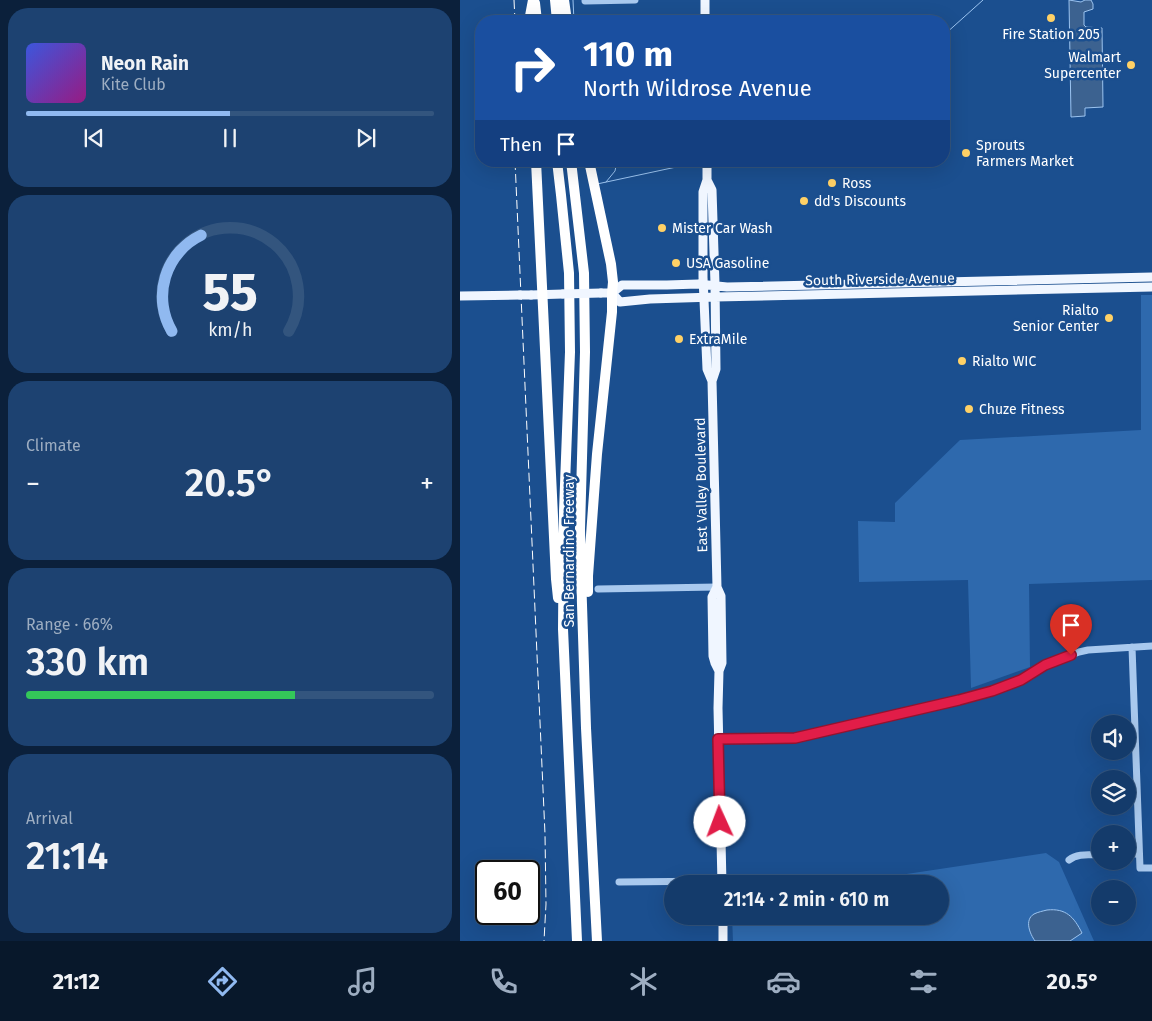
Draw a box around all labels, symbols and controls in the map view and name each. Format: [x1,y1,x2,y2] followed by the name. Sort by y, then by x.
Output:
[1045,12,1057,24] marker: Fire Station 205
[1002,26,1100,43] place label: Fire Station 205
[583,33,673,75] text: 110 m
[500,35,565,100] icon: right
[1044,49,1122,82] place label: Walmart Supercenter
[101,52,189,75] text: Neon Rain
[1125,59,1137,71] marker: Walmart Supercenter
[101,75,166,94] text: Kite Club
[583,75,812,102] text: North Wildrose Avenue
[80,124,108,152] icon: previous
[216,124,244,152] icon: pause
[352,124,380,152] icon: next
[552,130,580,158] icon: arrive
[500,133,542,156] text: Then
[976,137,1075,170] place label: Sprouts Farmers Market
[960,147,972,159] marker: Sprouts Farmers Market
[842,175,872,192] place label: Ross
[826,177,838,189] marker: Ross
[814,193,906,210] place label: dd's Discounts
[798,195,810,207] marker: dd's Discounts
[672,220,773,237] place label: Mister Car Wash
[656,222,668,234] marker: Mister Car Wash
[686,255,769,272] place label: USA Gasoline
[670,257,682,269] marker: USA Gasoline
[202,261,258,324] text: 55
[805,270,955,289] street label: South Riverside Avenue
[1013,302,1100,335] place label: Rialto Senior Center
[1103,312,1115,324] marker: Rialto Senior Center
[208,319,252,341] text: km/h
[689,331,747,348] place label: ExtraMile
[673,333,685,345] marker: ExtraMile
[972,353,1036,370] place label: Rialto WIC
[956,355,968,367] marker: Rialto WIC
[979,401,1065,418] place label: Chuze Fitness
[963,403,975,415] marker: Chuze Fitness
[692,417,711,553] street label: East Valley Boulevard
[26,436,81,455] text: Climate
[185,460,275,506] text: 20.5°
[26,467,40,500] text: −
[420,467,434,500] text: +
[561,475,578,627] street label: San Bernardino Freeway
[1050,604,1092,655] pin
[1057,611,1085,639] icon: arrive
[26,615,113,634] text: Range · 66%
[26,639,149,685] text: 330 km
[1091,715,1136,925] map controls
[1091,715,1136,760] button: sound
[1091,770,1136,815] button: layers
[693,795,745,847] position arrow
[26,809,73,828] text: Arrival
[1091,825,1136,870] button: +
[26,833,108,879] text: 21:14
[475,860,540,925] speed limit sign: 60
[1091,880,1136,925] button: −
[724,888,889,911] text: 21:14 · 2 min · 610 m
[205,964,240,999] icon: directions
[345,964,380,999] icon: music
[486,964,521,999] icon: phone
[626,964,661,999] icon: climate
[766,964,801,999] icon: car
[906,964,941,999] icon: filters
[53,968,100,995] text: 21:12
[1047,968,1099,995] text: 20.5°

